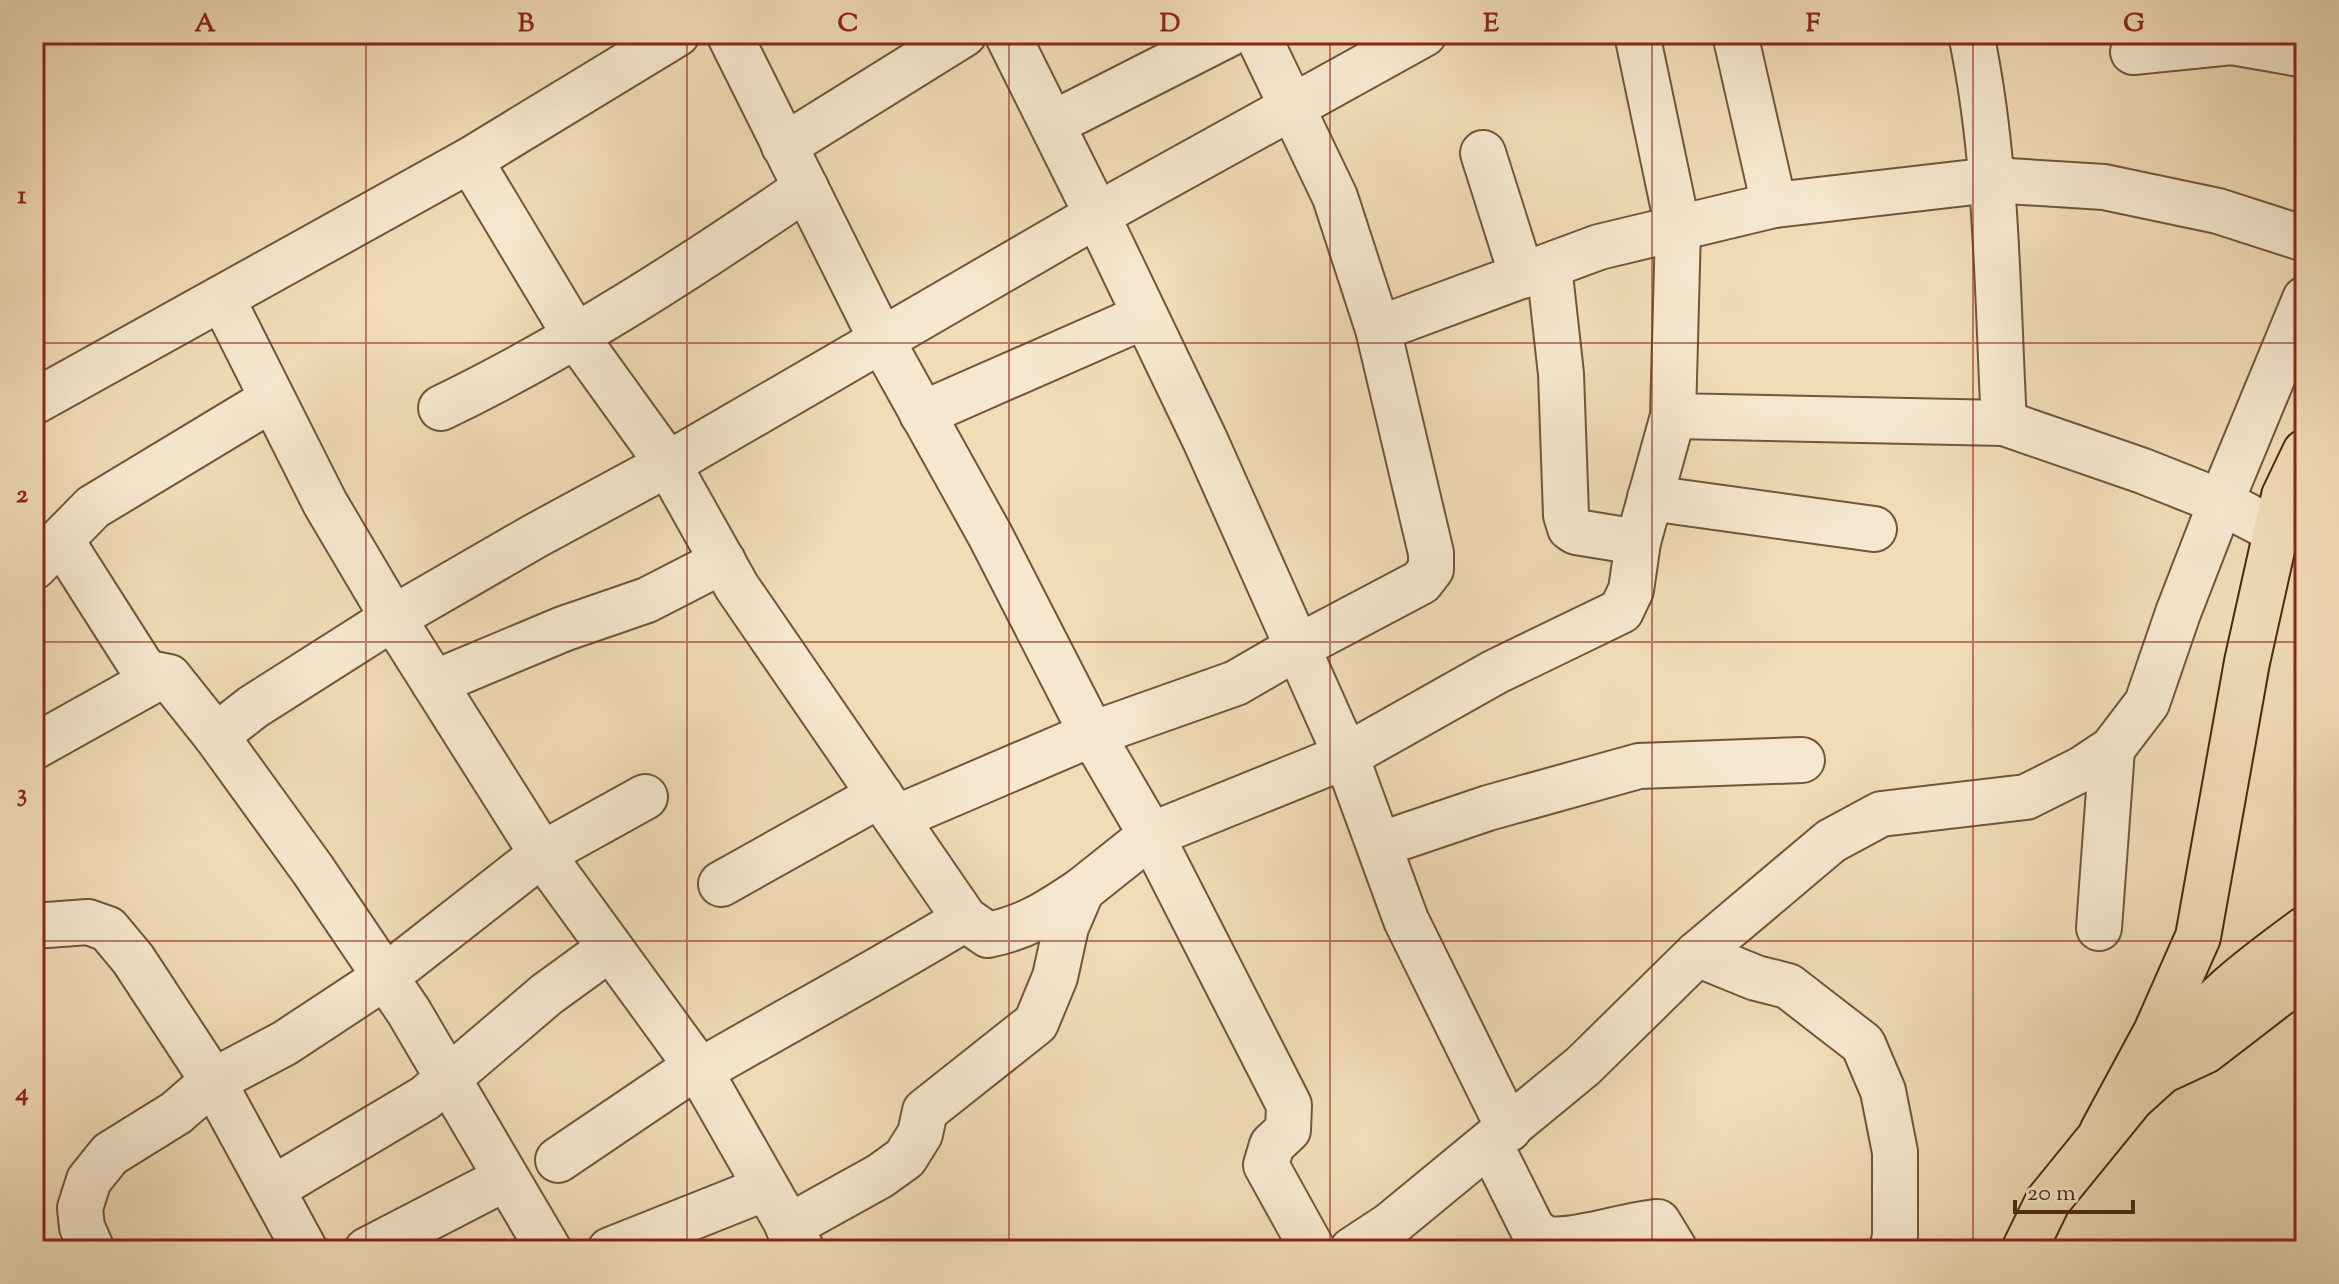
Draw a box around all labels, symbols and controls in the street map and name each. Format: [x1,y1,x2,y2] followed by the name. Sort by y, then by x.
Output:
[194,6,216,43] text: A
[518,6,535,43] text: B
[838,6,858,43] text: C
[1160,6,1180,43] text: D
[1483,6,1499,43] text: E
[1806,6,1821,43] text: F
[2123,6,2145,43] text: G
[18,178,27,215] text: 1
[16,477,29,514] text: 2
[17,776,27,813] text: 3
[14,1075,29,1112] text: 4
[2015,1164,2133,1214] scale bar
[2027,1177,2076,1211] text: 20 m

